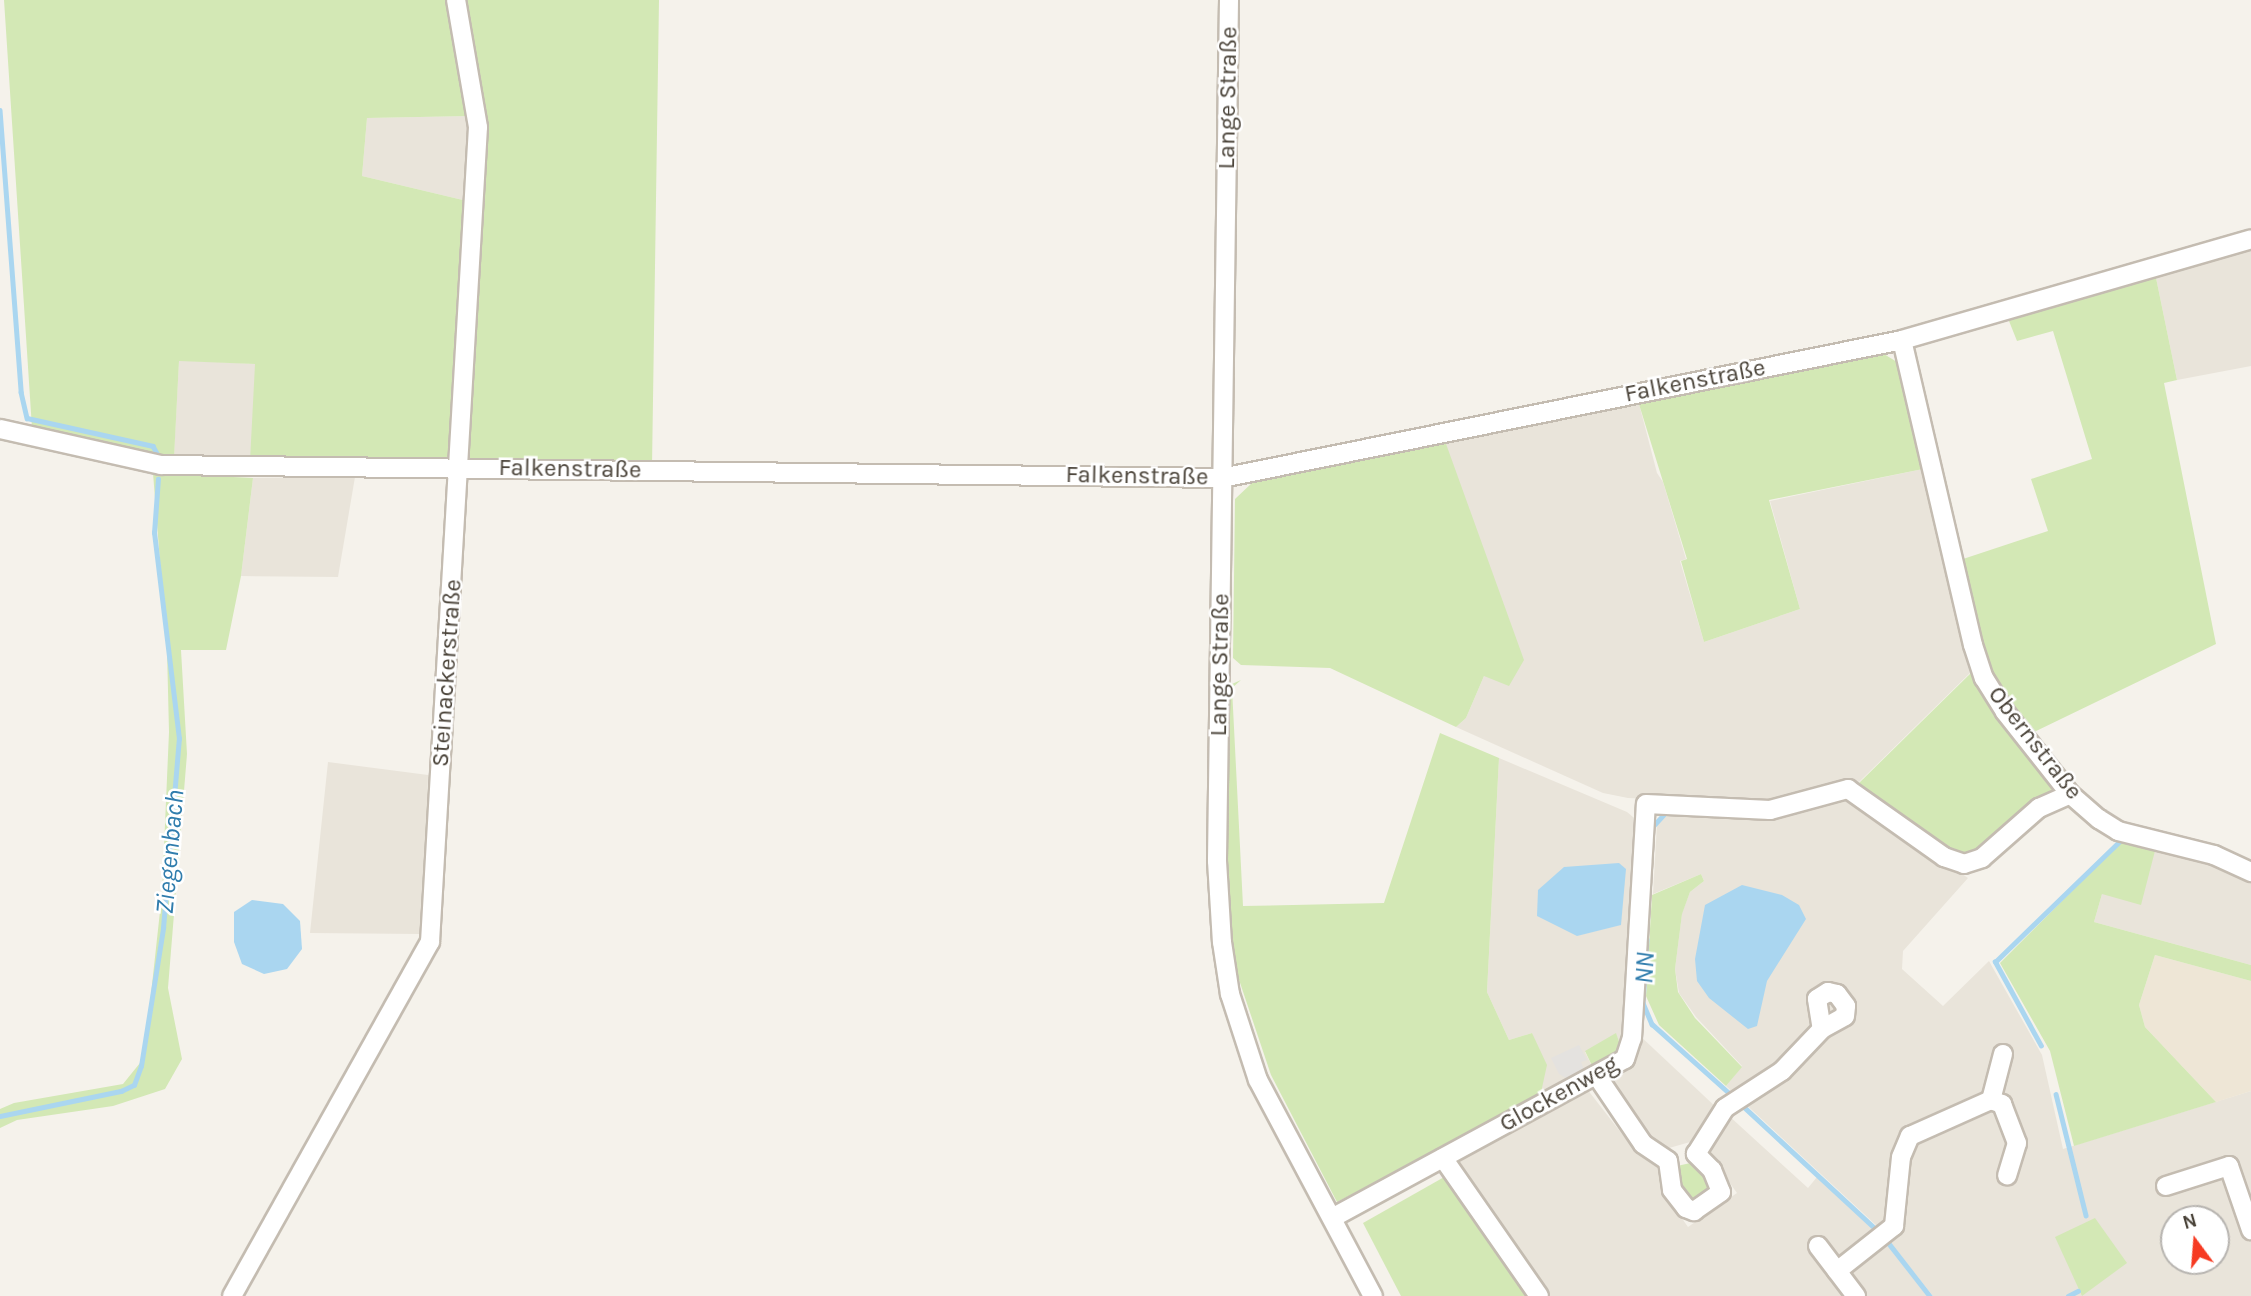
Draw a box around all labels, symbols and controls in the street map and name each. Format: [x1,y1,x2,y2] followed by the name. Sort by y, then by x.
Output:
[1212,26,1244,170] street label: Lange Straße
[1622,353,1768,409] street label: Falkenstraße
[498,453,642,485] street label: Falkenstraße
[1065,460,1209,492] street label: Falkenstraße
[426,578,468,768] street label: Steinackerstraße
[1204,593,1236,737] street label: Lange Straße
[1982,681,2088,805] street label: Obernstraße
[149,788,191,916] water label: Ziegenbach
[1629,951,1661,985] water label: NN
[1495,1050,1623,1138] street label: Glockenweg
[2160,1205,2230,1275] north arrow
[2180,1209,2199,1234] text: N

